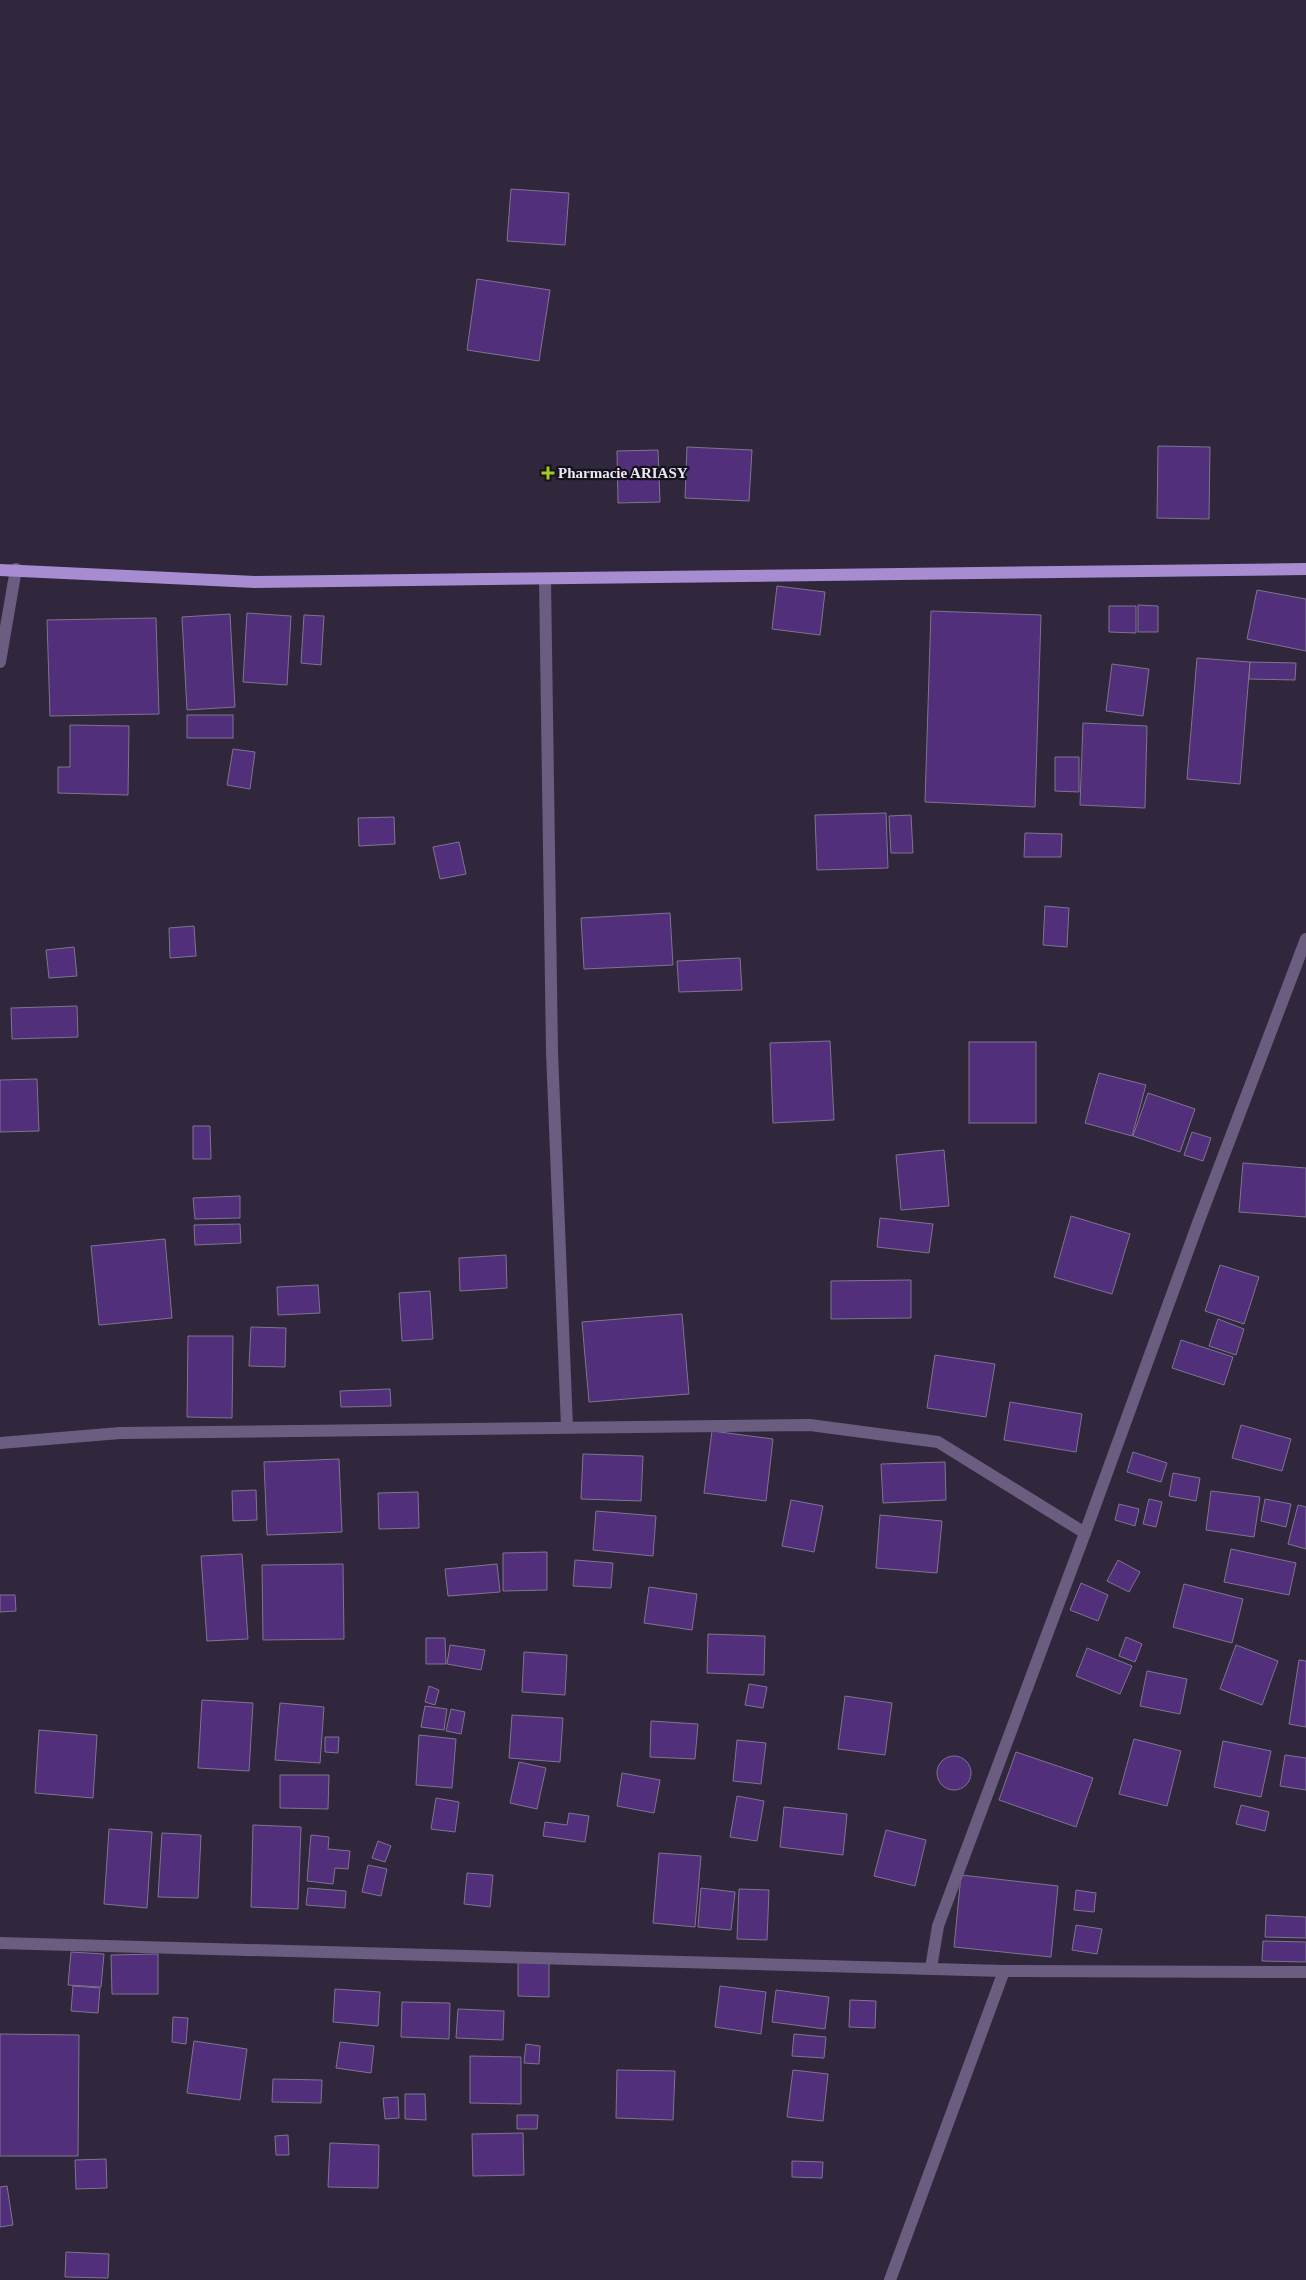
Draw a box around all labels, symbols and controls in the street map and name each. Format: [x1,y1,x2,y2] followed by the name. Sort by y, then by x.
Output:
[558,465,688,481] place label: Pharmacie ARIASY
[542,467,554,479] marker: Pharmacie ARIASY

